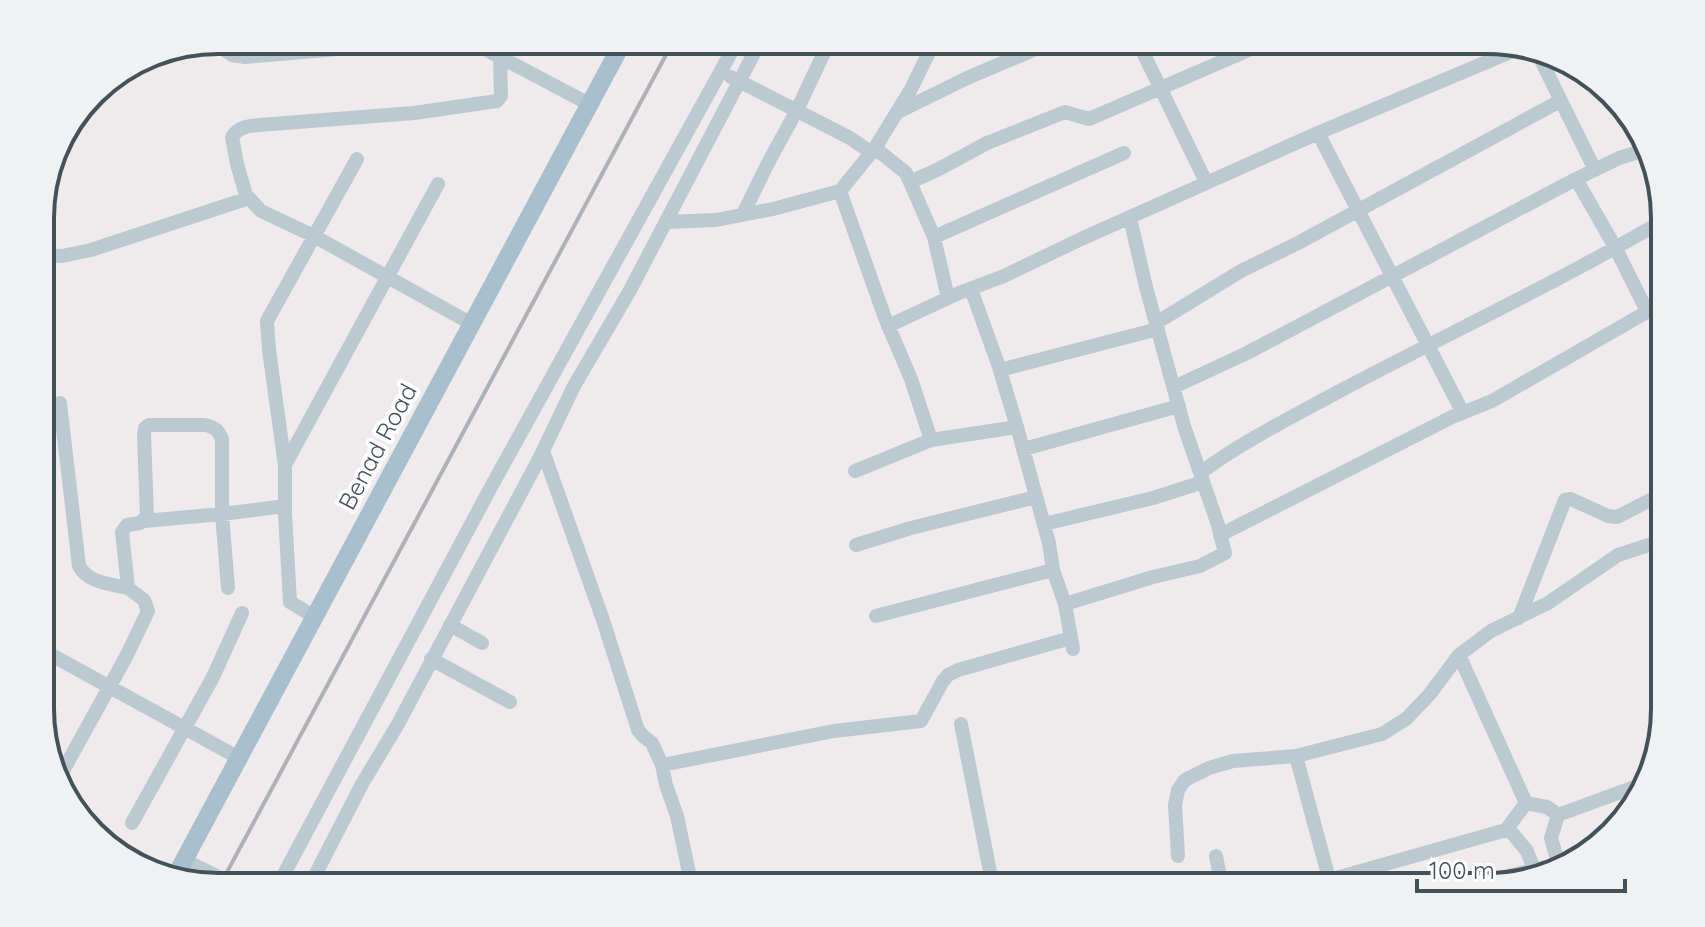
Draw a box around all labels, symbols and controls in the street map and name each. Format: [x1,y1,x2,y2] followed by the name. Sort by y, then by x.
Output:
[331,378,423,515] street label: Benad Road
[1417,843,1625,893] scale bar
[1429,855,1495,885] text: 100 m

